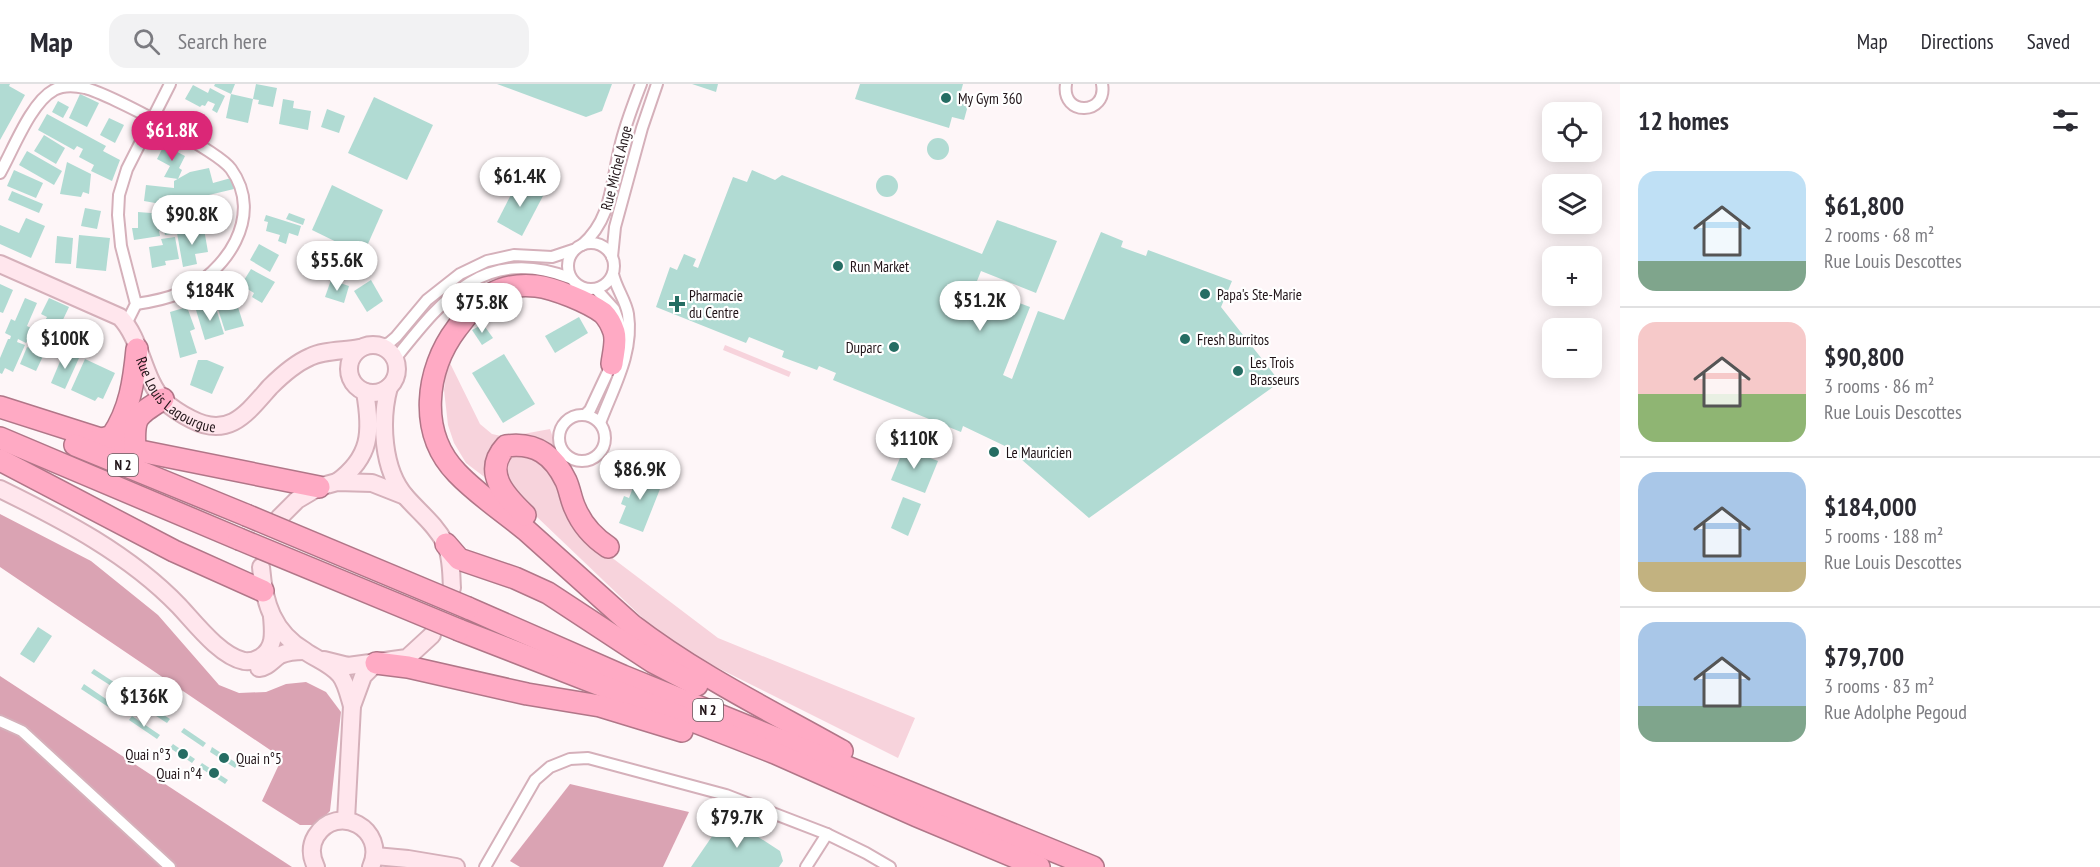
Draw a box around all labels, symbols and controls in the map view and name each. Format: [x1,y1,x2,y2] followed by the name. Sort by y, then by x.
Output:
[109,14,529,68] search box
[30,23,73,60] text: Map
[130,25,163,58] icon: search
[178,27,267,55] text: Search here
[1857,28,1888,55] text: Map
[1921,28,1994,55] text: Directions
[2027,28,2070,55] text: Saved
[958,89,1022,108] place label: My Gym 360
[939,91,953,105] marker: My Gym 360
[1542,102,1602,378] map controls
[1542,102,1602,162] button: locate
[1638,104,1729,137] text: 12 homes
[2049,104,2082,137] icon: filters
[123,111,221,162] pin: $61.8K
[146,117,198,143] text: $61.8K
[596,124,636,212] street label: Rue Michel Ange
[471,157,569,208] pin: $61.4K
[494,163,546,189] text: $61.4K
[1542,174,1602,234] button: layers
[1824,189,1904,222] text: $61,800
[143,195,241,246] pin: $90.8K
[1686,195,1758,267] icon: home
[166,201,218,227] text: $90.8K
[1824,222,1934,248] text: 2 rooms · 68 m²
[288,241,386,292] pin: $55.6K
[1542,246,1602,306] button: +
[311,247,363,273] text: $55.6K
[1824,248,1962,274] text: Rue Louis Descottes
[850,257,909,276] place label: Run Market
[831,259,845,273] marker: Run Market
[168,271,252,322] pin: $184K
[186,277,234,303] text: $184K
[931,281,1029,332] pin: $51.2K
[433,283,531,334] pin: $75.8K
[1217,285,1302,304] place label: Papa's Ste-Marie
[689,286,743,322] place label: Pharmacie du Centre
[954,287,1006,313] text: $51.2K
[1198,287,1212,301] marker: Papa's Ste-Marie
[456,289,508,315] text: $75.8K
[670,297,684,311] marker: Pharmacie du Centre
[1542,318,1602,378] button: −
[23,319,107,370] pin: $100K
[41,325,89,351] text: $100K
[1197,330,1269,349] place label: Fresh Burritos
[1178,332,1192,346] marker: Fresh Burritos
[846,338,883,357] place label: Duparc
[887,340,901,354] marker: Duparc
[1824,340,1904,373] text: $90,800
[1686,346,1758,418] icon: home
[1250,353,1299,389] place label: Les Trois Brasseurs
[133,354,217,436] street label: Rue Louis Lagourgue
[1231,364,1245,378] marker: Les Trois Brasseurs
[1824,373,1934,399] text: 3 rooms · 86 m²
[1824,399,1962,425] text: Rue Louis Descottes
[872,419,956,470] pin: $110K
[890,425,938,451] text: $110K
[1006,443,1072,462] place label: Le Mauricien
[987,445,1001,459] marker: Le Mauricien
[591,450,689,501] pin: $86.9K
[108,454,138,476] road number: N 2
[614,456,666,482] text: $86.9K
[1824,490,1917,523] text: $184,000
[1686,496,1758,568] icon: home
[1824,523,1943,549] text: 5 rooms · 188 m²
[1824,549,1962,575] text: Rue Louis Descottes
[1824,640,1904,673] text: $79,700
[1686,646,1758,718] icon: home
[1824,673,1934,699] text: 3 rooms · 83 m²
[102,677,186,728] pin: $136K
[120,683,168,709] text: $136K
[693,699,723,721] road number: N 2
[1824,699,1967,725] text: Rue Adolphe Pegoud
[125,745,171,764] place label: Quai n°3
[176,747,190,761] marker: Quai n°3
[236,749,282,768] place label: Quai n°5
[217,751,231,765] marker: Quai n°5
[156,764,202,783] place label: Quai n°4
[207,766,221,780] marker: Quai n°4
[688,798,786,849] pin: $79.7K
[711,804,763,830] text: $79.7K

